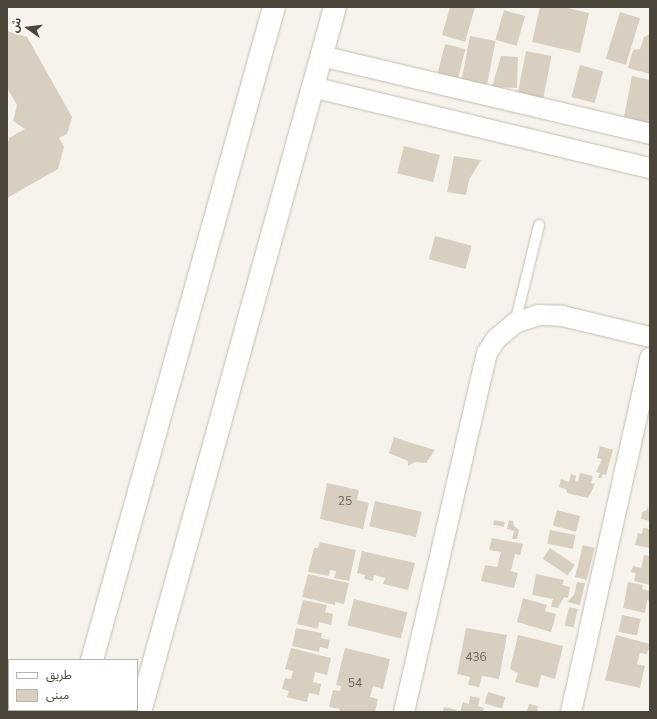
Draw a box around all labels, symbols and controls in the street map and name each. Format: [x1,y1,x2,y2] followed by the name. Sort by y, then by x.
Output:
[8,8,48,48] north arrow
[7,16,25,34] text: ش
[338,495,352,509] house number: 25
[465,651,487,665] house number: 436
[8,659,138,711] legend
[46,667,72,683] text: طريق
[348,677,362,691] house number: 54
[46,687,69,703] text: مبنى

